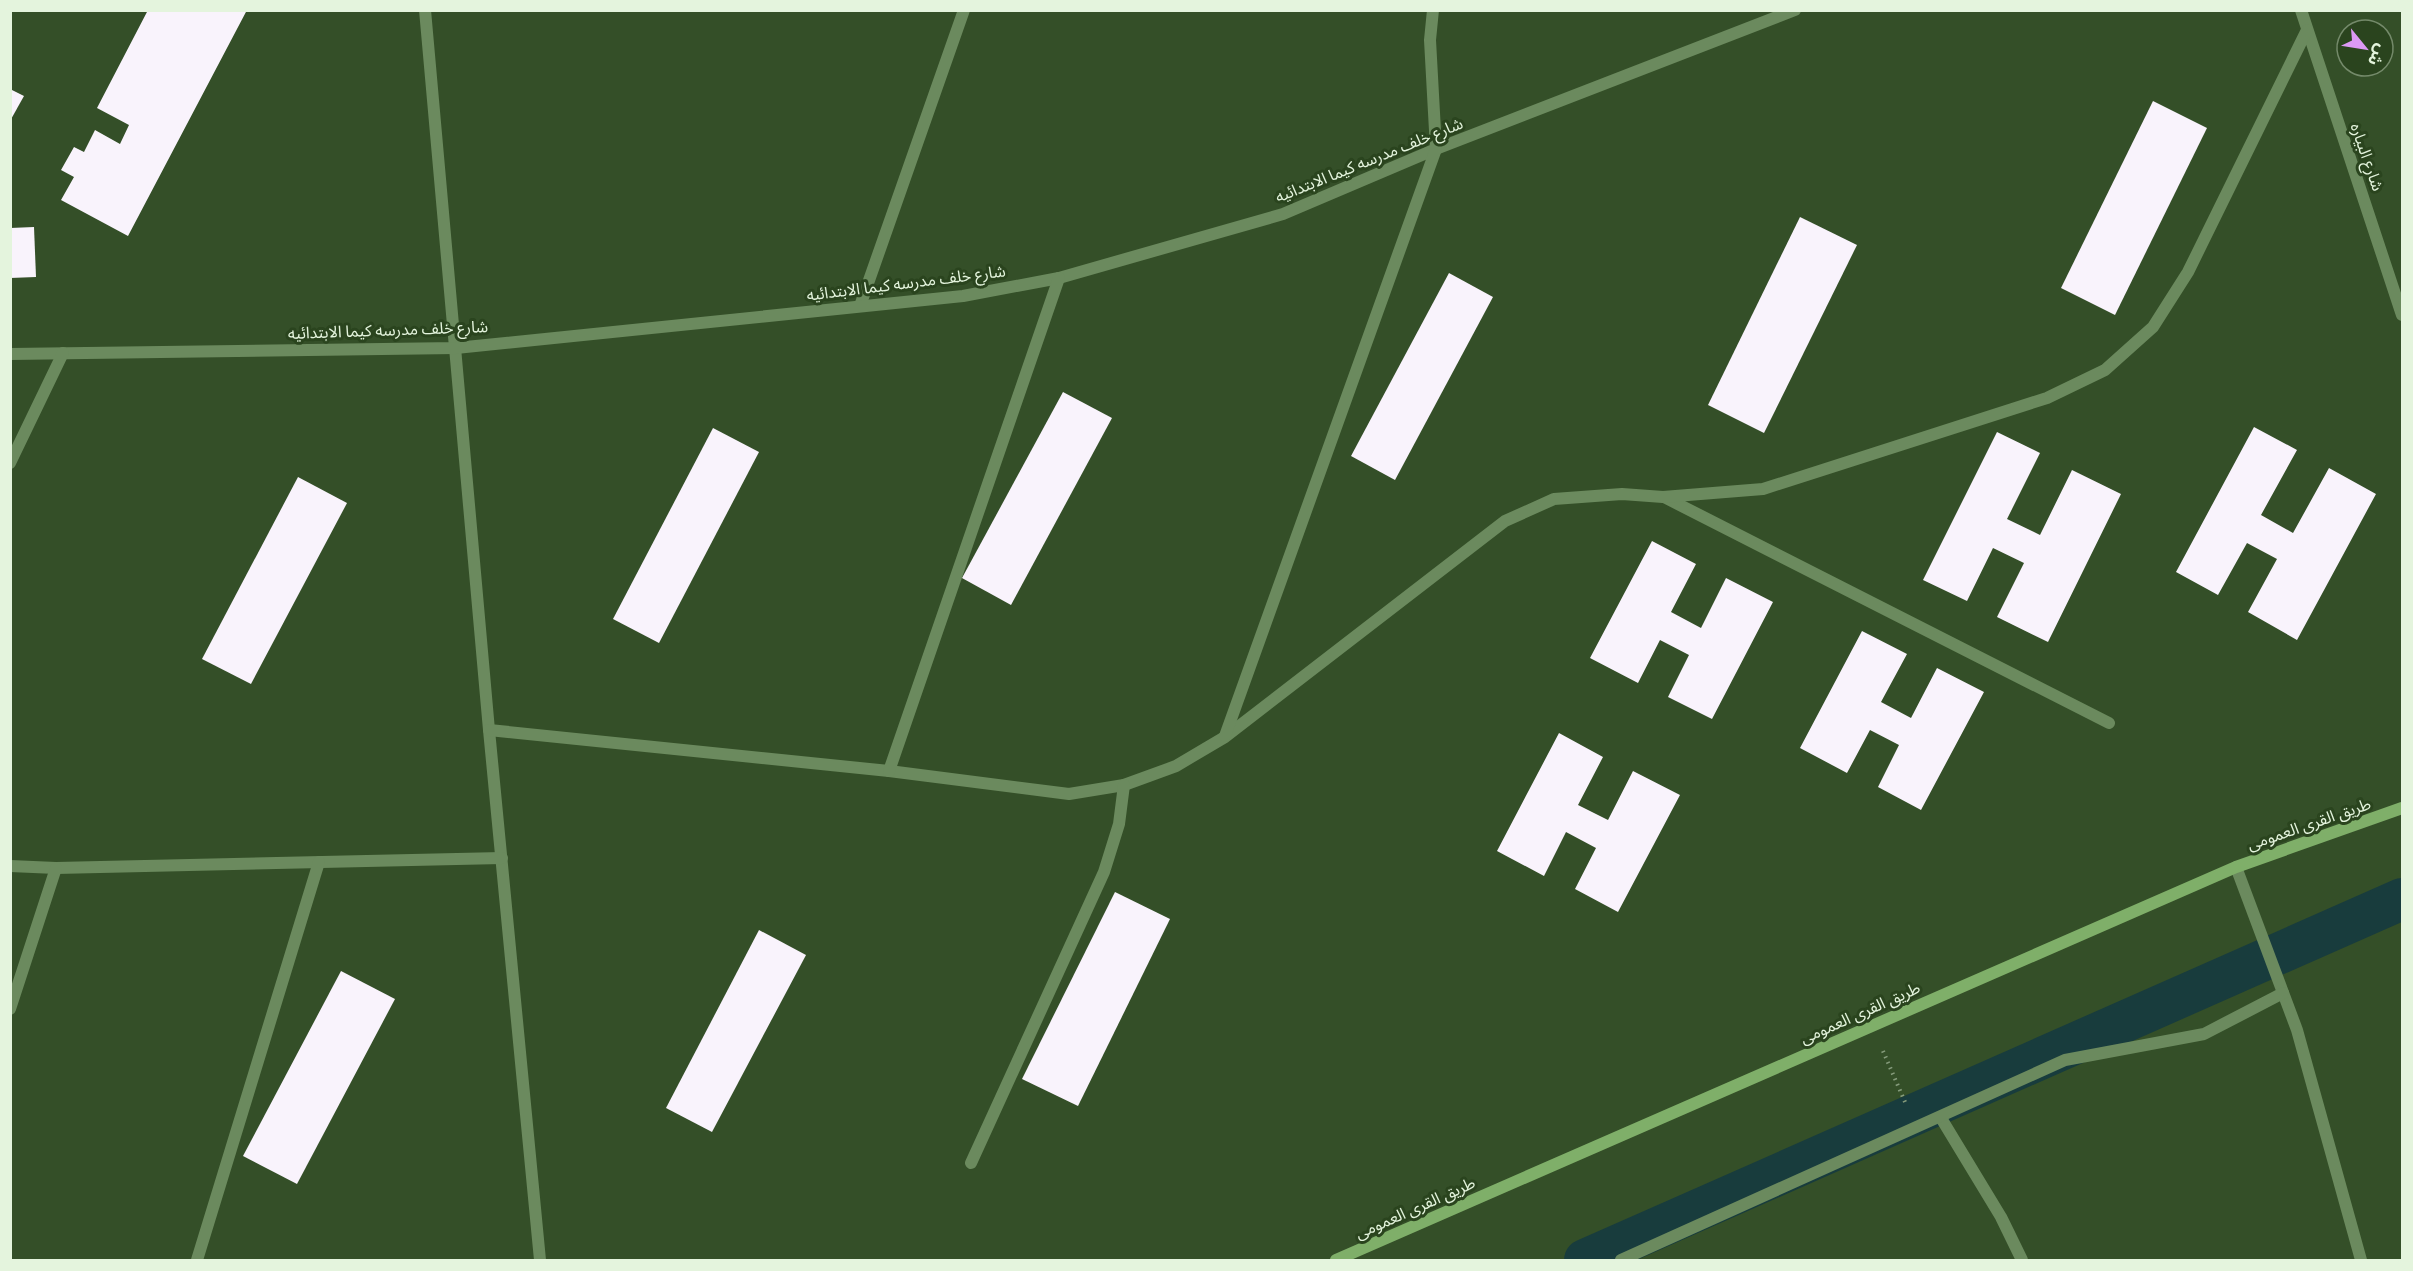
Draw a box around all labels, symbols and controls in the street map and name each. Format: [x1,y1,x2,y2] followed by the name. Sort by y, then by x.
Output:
[2335,18,2395,78] north arrow
[2364,41,2391,70] text: ش
[1272,114,1467,209] street label: شارع خلف مدرسه كيما الابتدائيه
[2344,121,2387,194] street label: شارع البياره
[805,261,1007,308] street label: شارع خلف مدرسه كيما الابتدائيه
[287,317,489,346] street label: شارع خلف مدرسه كيما الابتدائيه
[2245,794,2374,855] street label: طريق القرى العمومى
[1797,978,1924,1049] street label: طريق القرى العمومى
[1352,1173,1479,1244] street label: طريق القرى العمومى

